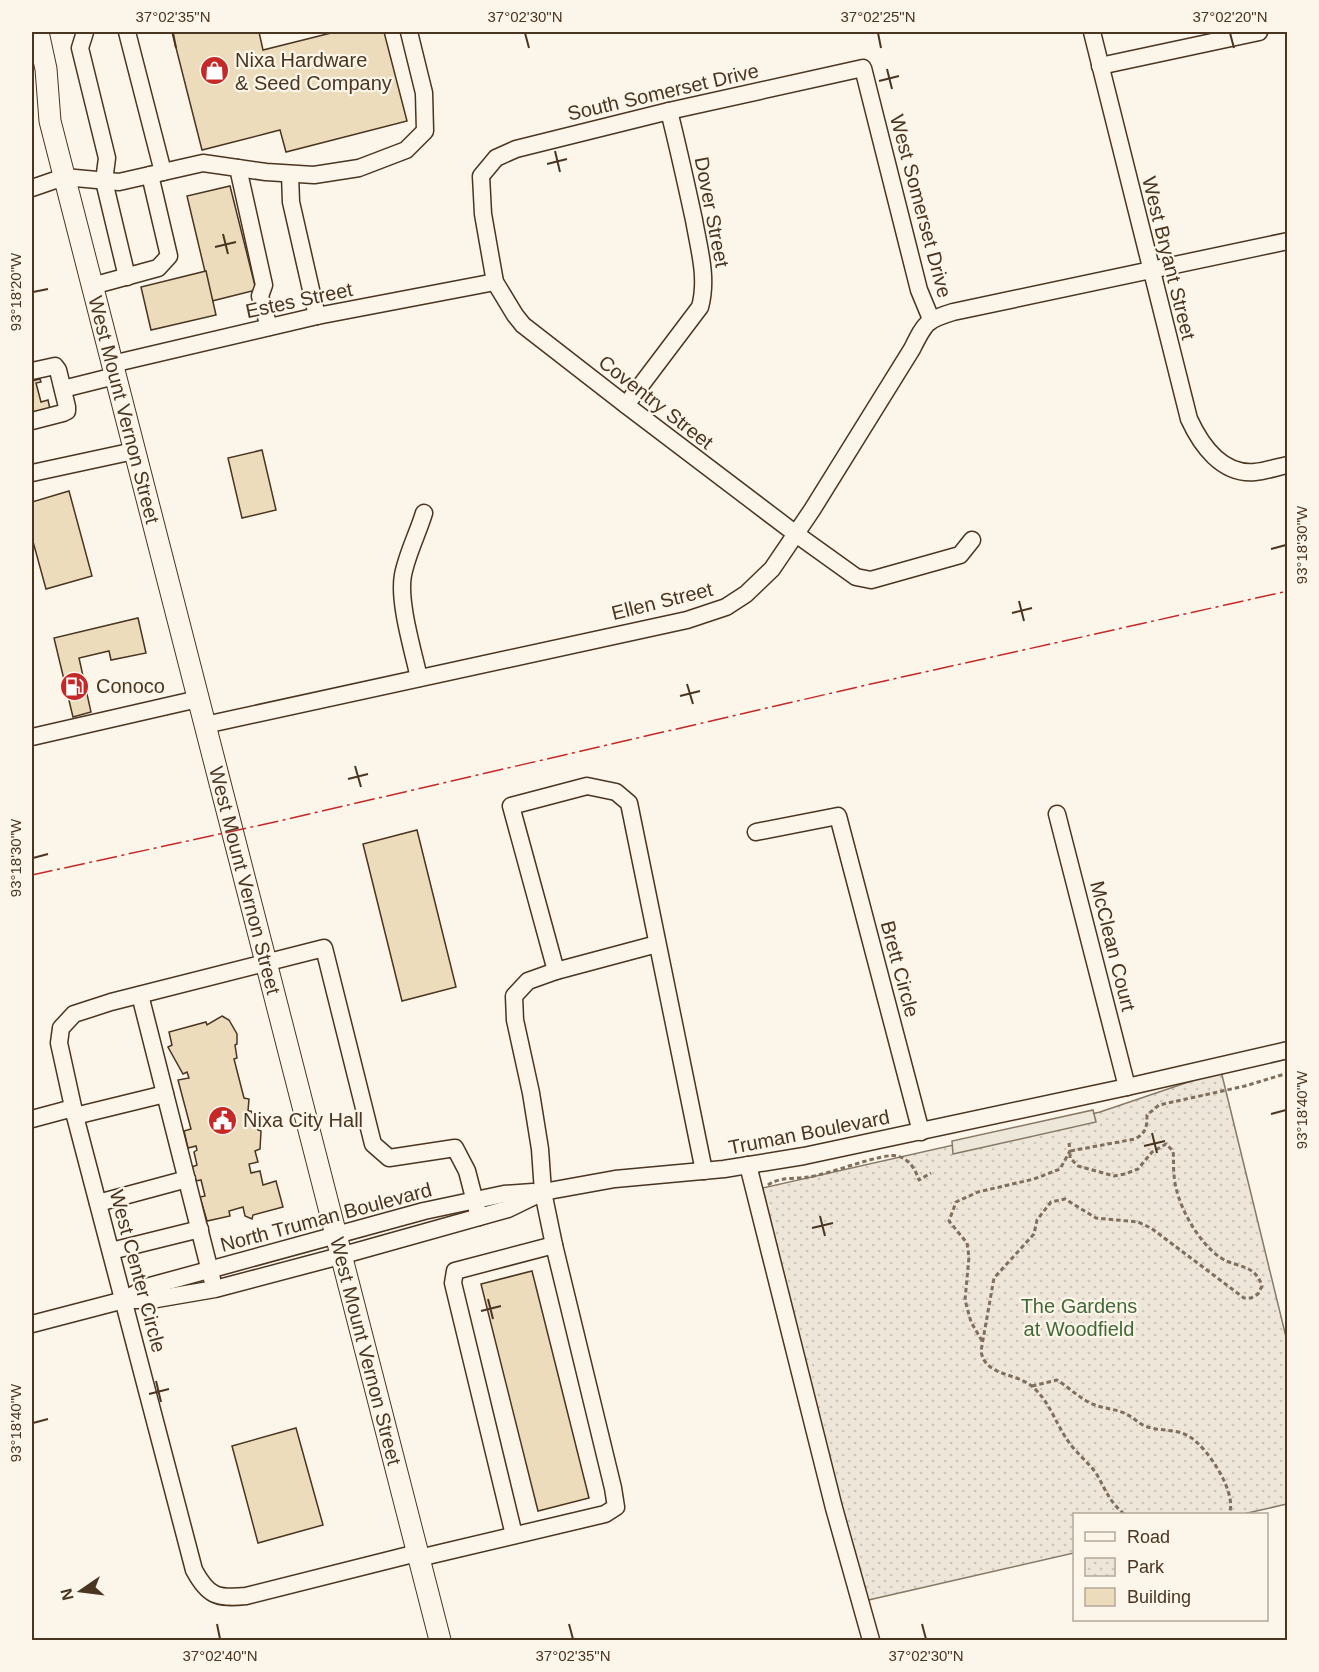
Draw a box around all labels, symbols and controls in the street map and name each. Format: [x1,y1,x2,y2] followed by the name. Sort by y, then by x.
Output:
[135,8,211,25] text: 37°02'35"N
[487,8,563,25] text: 37°02'30"N
[840,8,916,25] text: 37°02'25"N
[1192,8,1268,25] text: 37°02'20"N
[235,49,392,94] place label: Nixa Hardware & Seed Company
[198,55,230,87] shop icon: Nixa Hardware & Seed Company
[565,59,761,125] street label: South Somerset Drive
[886,112,956,300] street label: West Somerset Drive
[690,155,734,270] street label: Dover Street
[1138,174,1200,342] street label: West Bryant Street
[7,252,24,331] text: 93°18'20"W
[243,278,355,322] street label: Estes Street
[84,293,164,526] street label: West Mount Vernon Street
[594,351,718,454] street label: Coventry Street
[1293,505,1310,584] text: 93°18'30"W
[609,578,715,624] street label: Ellen Street
[59,670,91,702] fuel station icon: Conoco
[96,675,165,697] place label: Conoco
[205,764,285,997] street label: West Mount Vernon Street
[7,818,24,897] text: 93°18'30"W
[1086,879,1140,1014] street label: McClean Court
[877,918,923,1020] street label: Brett Circle
[1293,1070,1310,1149] text: 93°18'40"W
[206,1104,238,1136] public building icon: Nixa City Hall
[727,1106,891,1158] street label: Truman Boulevard
[243,1109,363,1131] place label: Nixa City Hall
[218,1178,434,1256] street label: North Truman Boulevard
[106,1187,170,1355] street label: West Center Circle
[326,1235,406,1468] street label: West Mount Vernon Street
[1021,1295,1137,1340] park label: The Gardens at Woodfield
[7,1383,24,1462] text: 93°18'40"W
[1073,1513,1268,1621] legend
[1127,1527,1170,1547] text: Road
[1127,1557,1165,1577] text: Park
[51,1561,111,1621] north arrow
[57,1587,77,1602] text: N
[1127,1587,1191,1607] text: Building
[182,1647,258,1664] text: 37°02'40"N
[535,1647,611,1664] text: 37°02'35"N
[888,1647,964,1664] text: 37°02'30"N

